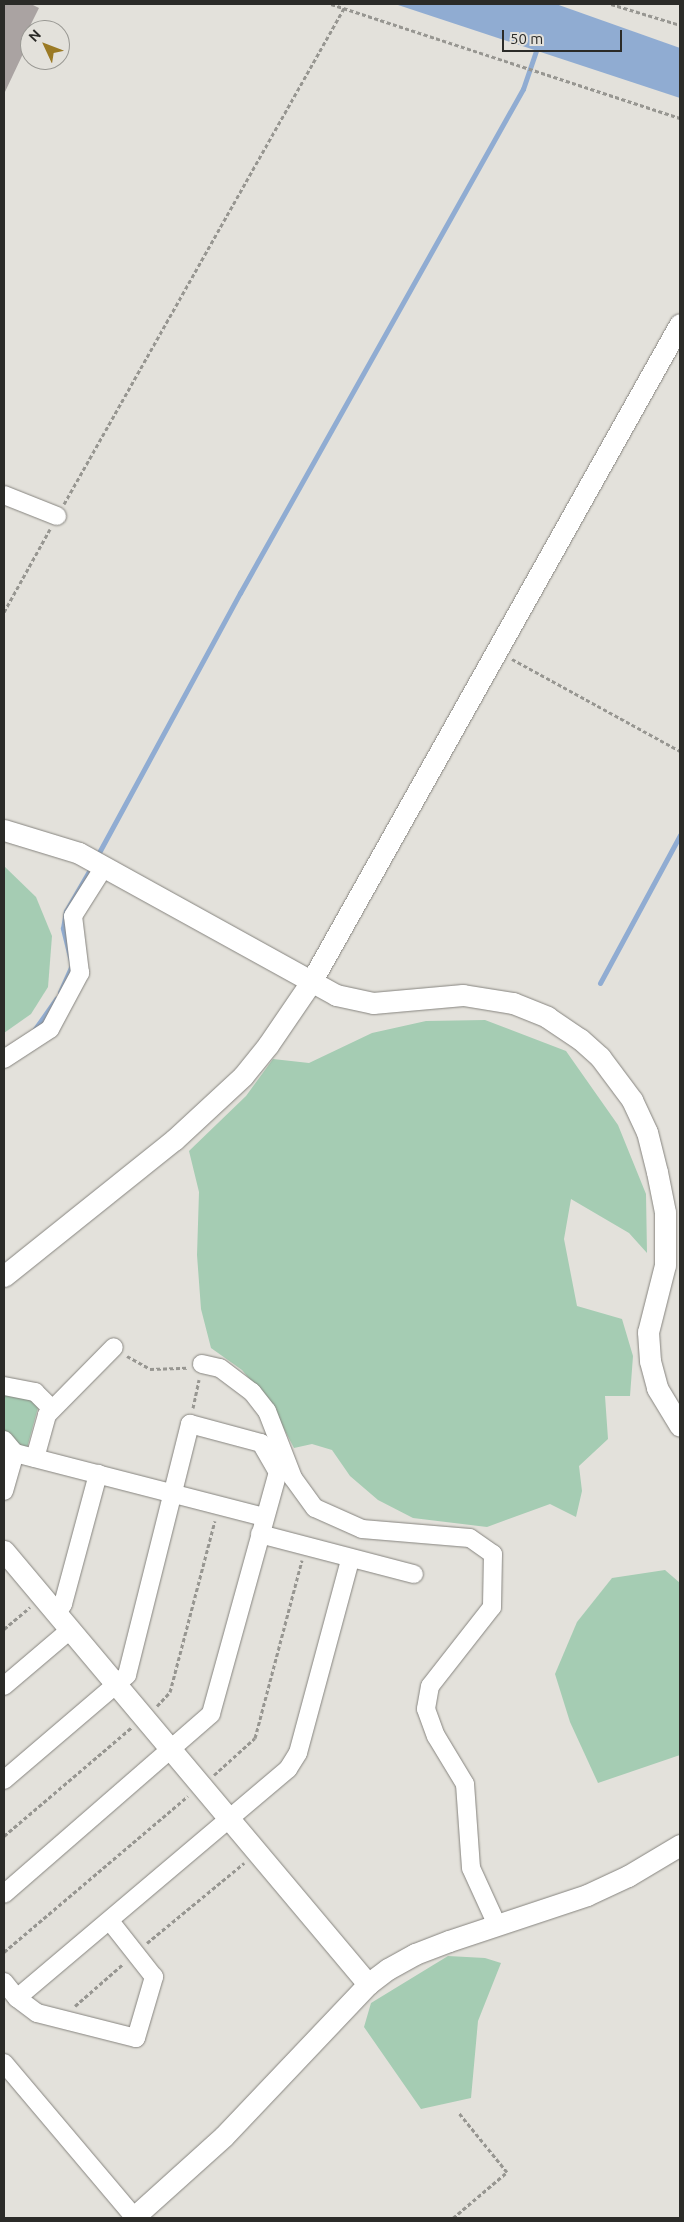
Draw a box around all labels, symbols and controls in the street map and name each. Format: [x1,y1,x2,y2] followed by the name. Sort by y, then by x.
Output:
[20,20,70,70] north arrow
[504,20,624,52] scale bar
[25,26,44,45] text: N
[510,30,543,47] text: 50 m

